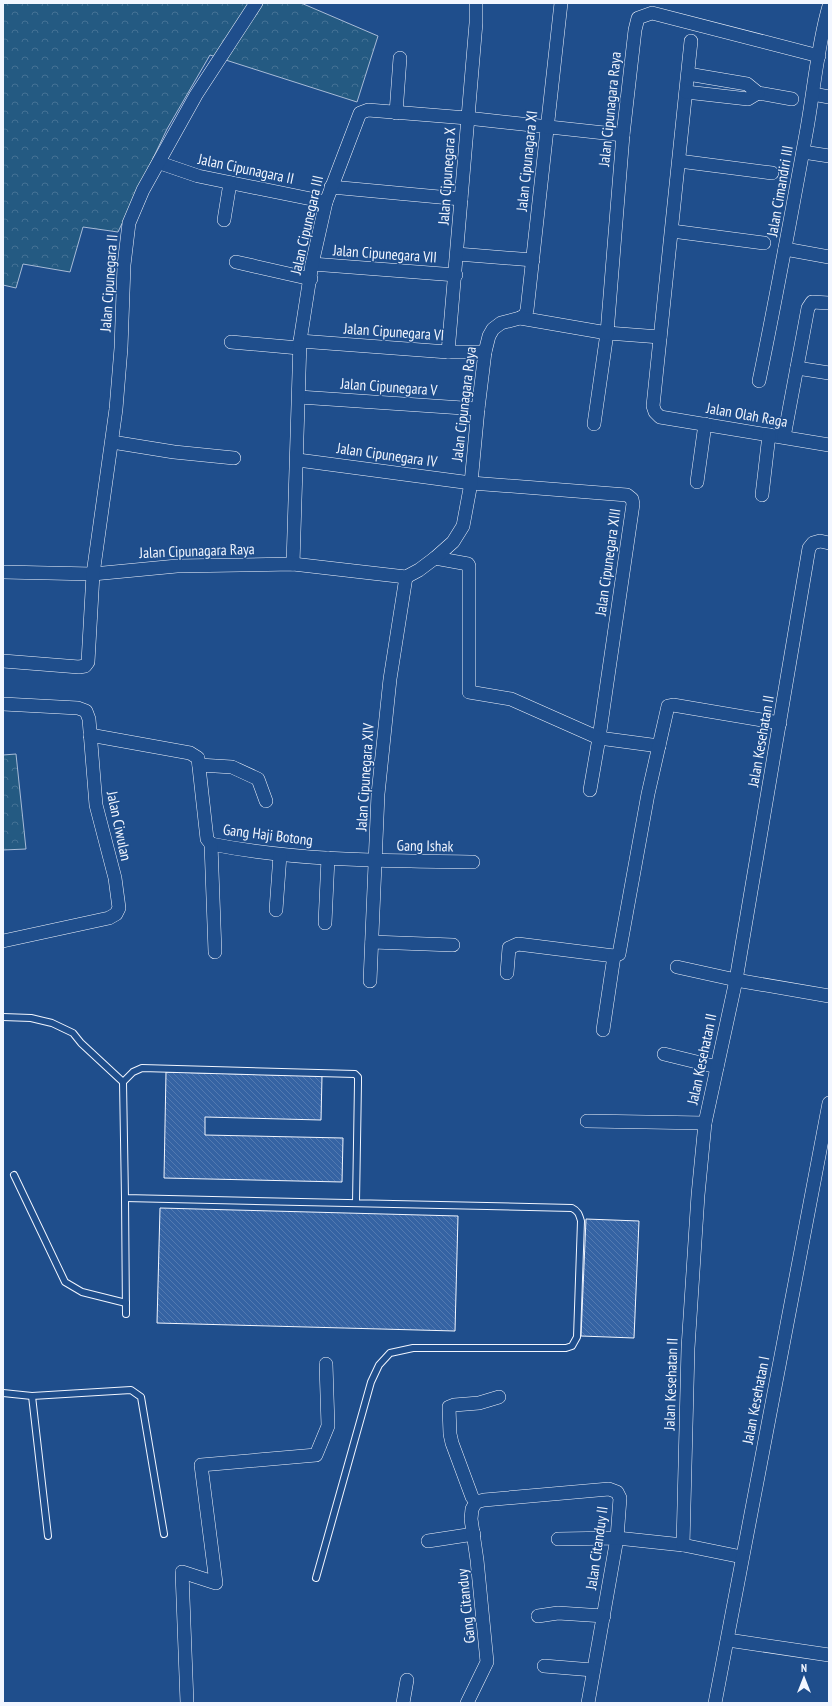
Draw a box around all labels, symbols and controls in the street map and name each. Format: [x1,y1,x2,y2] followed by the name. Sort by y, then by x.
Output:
[594,51,625,168] street label: Jalan Cipunagara Raya
[512,110,541,213] street label: Jalan Cipunagara XI
[434,126,459,226] street label: Jalan Cipunegara X
[762,144,797,239] street label: Jalan Cimandiri III
[196,149,296,188] street label: Jalan Cipunagara II
[286,174,327,277] street label: Jalan Cipunegara III
[96,234,121,333] street label: Jalan Cipunegara II
[331,240,438,267] street label: Jalan Cipunegara VII
[342,318,445,344] street label: Jalan Cipunegara VI
[447,346,480,463] street label: Jalan Cipunagara Raya
[339,374,438,399] street label: Jalan Cipunegara V
[704,398,789,431] street label: Jalan Olah Raga
[335,438,438,471] street label: Jalan Cipunegara IV
[590,507,624,618] street label: Jalan Cipunegara XIII
[138,539,255,562] street label: Jalan Cipunagara Raya
[743,694,778,789] street label: Jalan Kesehatan II
[351,722,378,833] street label: Jalan Cipunegara XIV
[103,788,136,862] street label: Jalan Ciwulan
[222,820,314,849] street label: Gang Haji Botong
[397,836,454,855] street label: Gang Ishak
[682,1012,720,1107] street label: Jalan Kesehatan II
[659,1337,682,1432] street label: Jalan Kesehatan II
[737,1354,773,1446] street label: Jalan Kesehatan I
[581,1505,612,1592] street label: Jalan Citanduy II
[452,1567,479,1644] street label: Gang Citanduy
[784,1658,824,1698] north arrow
[801,1661,807,1675] text: N

